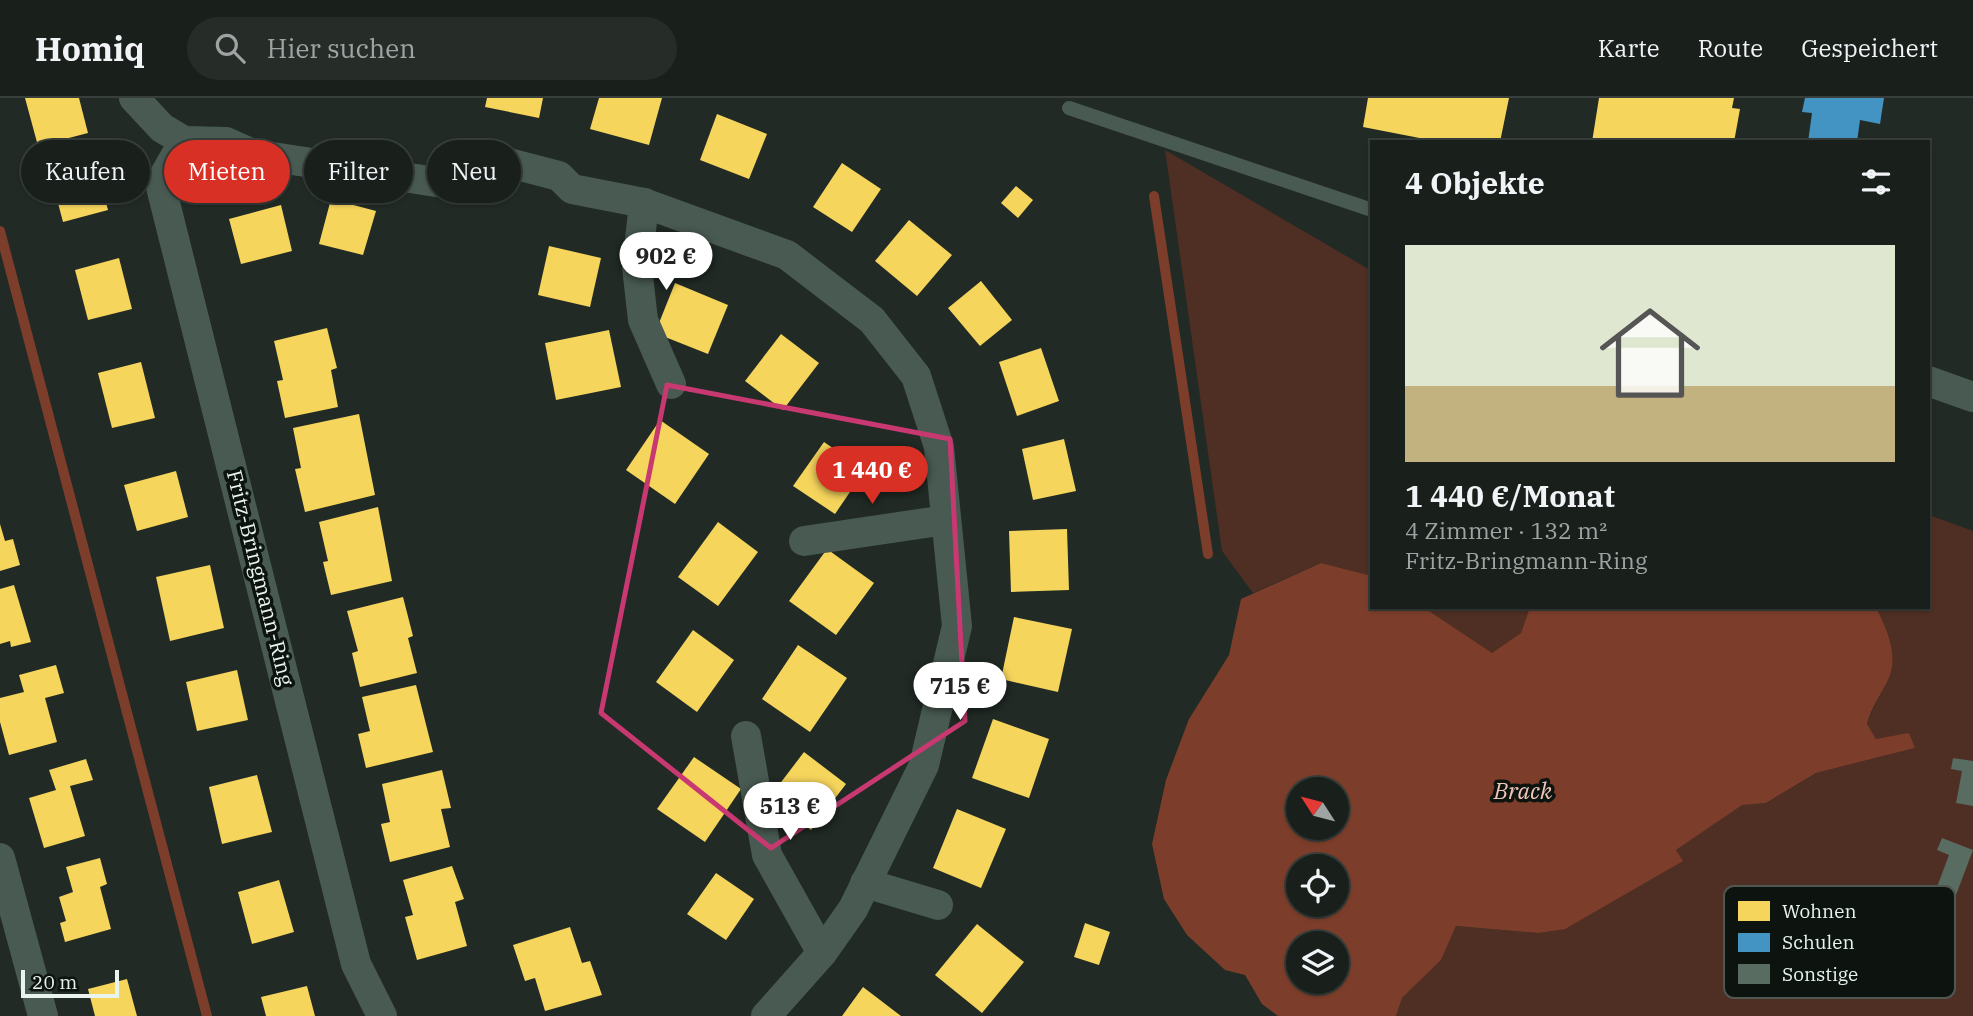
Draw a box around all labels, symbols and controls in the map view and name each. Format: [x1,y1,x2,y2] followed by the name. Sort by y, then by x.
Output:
[187,17,677,80] search box
[35,27,145,70] text: Homiq
[211,29,249,67] icon: search
[267,31,416,65] text: Hier suchen
[1598,32,1660,64] text: Karte
[1698,32,1763,64] text: Route
[1801,32,1938,64] text: Gespeichert
[21,140,150,203] chip: Kaufen
[164,140,290,203] chip: Mieten
[304,140,413,203] chip: Filter
[427,140,521,203] chip: Neu
[1405,163,1545,202] text: 4 Objekte
[1857,163,1895,201] icon: filters
[617,232,715,292] pin: 902 €
[635,240,697,270] text: 902 €
[1587,290,1713,416] icon: home
[807,446,937,506] pin: 1 440 €
[832,454,912,484] text: 1 440 €
[221,467,301,689] street label: Fritz-Bringmann-Ring
[1405,476,1615,515] text: 1 440 €/Monat
[1405,515,1607,545] text: 4 Zimmer · 132 m²
[1405,545,1648,575] text: Fritz-Bringmann-Ring
[911,662,1009,722] pin: 715 €
[929,670,991,700] text: 715 €
[1493,775,1553,805] water label: Brack
[1286,777,1349,840] north arrow
[1286,777,1349,994] map controls
[741,782,839,842] pin: 513 €
[759,790,821,820] text: 513 €
[1286,854,1349,917] button: locate
[1724,886,1955,998] legend
[1782,899,1857,923] text: Wohnen
[1782,930,1855,954] text: Schulen
[1286,931,1349,994] button: layers
[1782,962,1858,986] text: Sonstige
[21,967,119,999] scale bar
[32,970,77,994] text: 20 m

